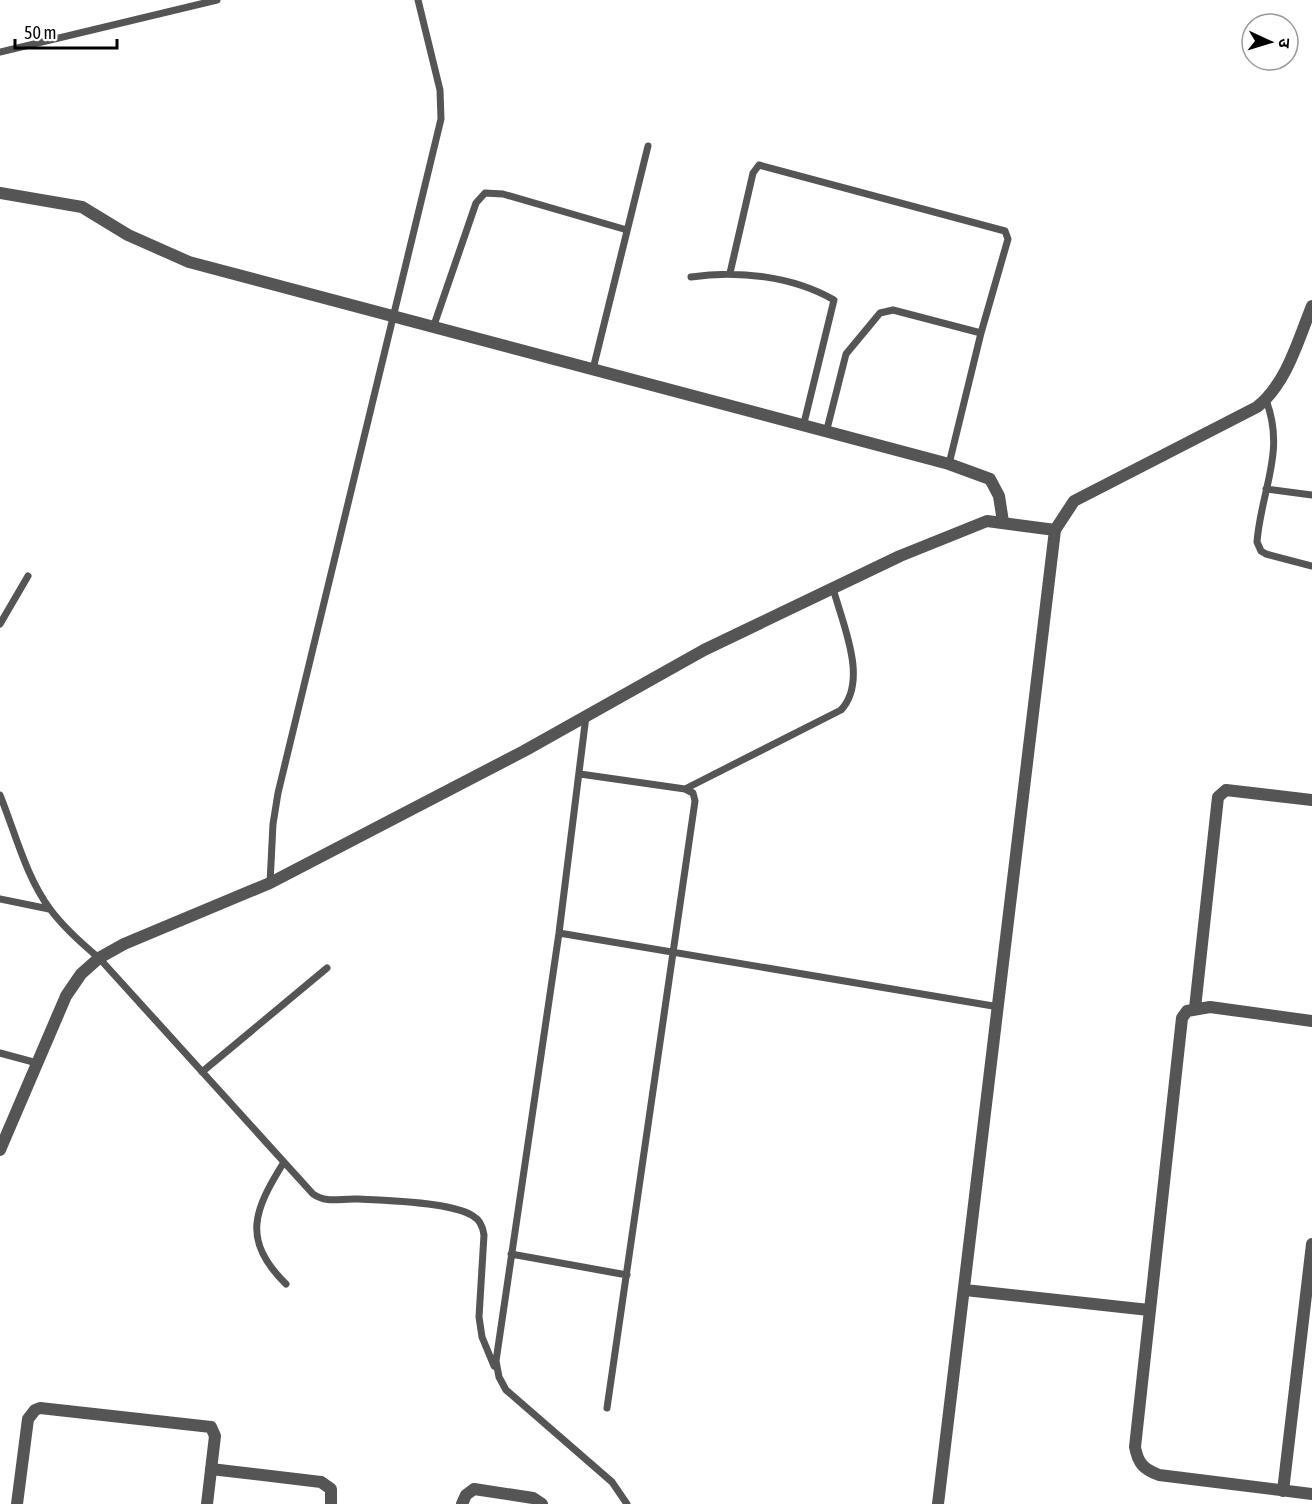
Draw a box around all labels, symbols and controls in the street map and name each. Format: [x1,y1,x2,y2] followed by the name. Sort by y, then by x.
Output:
[15,12,117,50] scale bar
[1240,12,1300,72] north arrow
[24,22,56,43] text: 50 m
[1276,38,1294,49] text: उ

